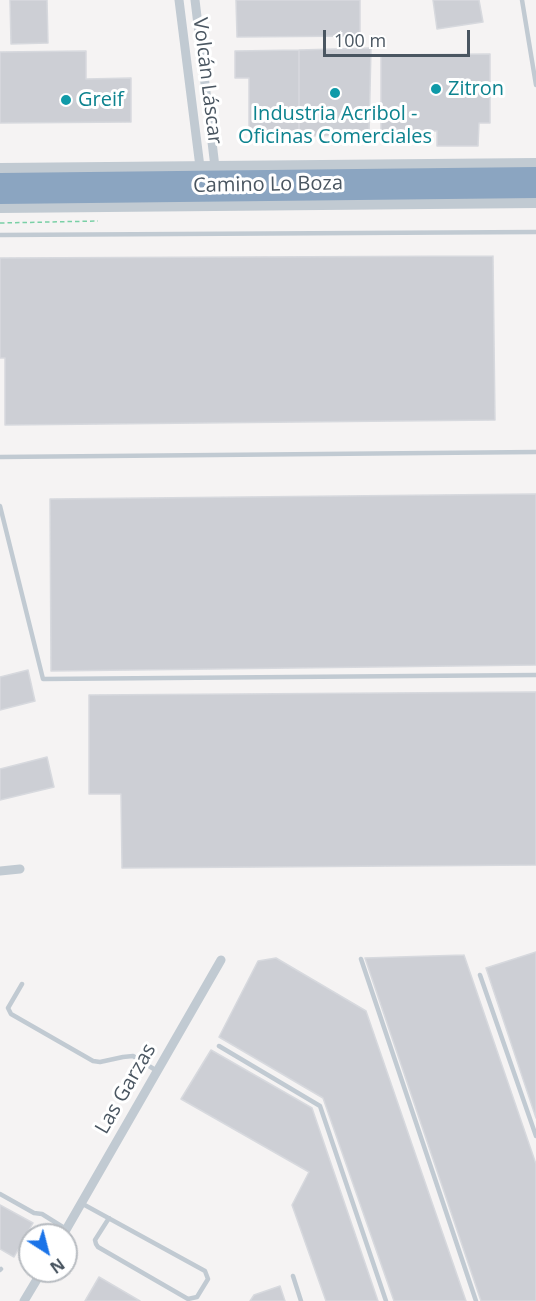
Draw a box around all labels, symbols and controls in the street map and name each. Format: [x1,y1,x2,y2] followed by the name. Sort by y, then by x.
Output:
[187,16,227,146] street label: Volcán Láscar
[326,18,473,56] scale bar
[334,28,386,52] text: 100 m
[448,77,504,101] place label: Zitron
[429,82,443,96] marker: Zitron
[328,86,342,100] marker: Industria Acribol - Oficinas Comerciales
[78,88,124,112] place label: Greif
[59,93,73,107] marker: Greif
[238,102,432,149] place label: Industria Acribol - Oficinas Comerciales
[193,172,343,198] street label: Camino Lo Boza
[91,1040,161,1138] street label: Las Garzas
[18,1223,78,1283] north arrow
[46,1253,69,1279] text: N

